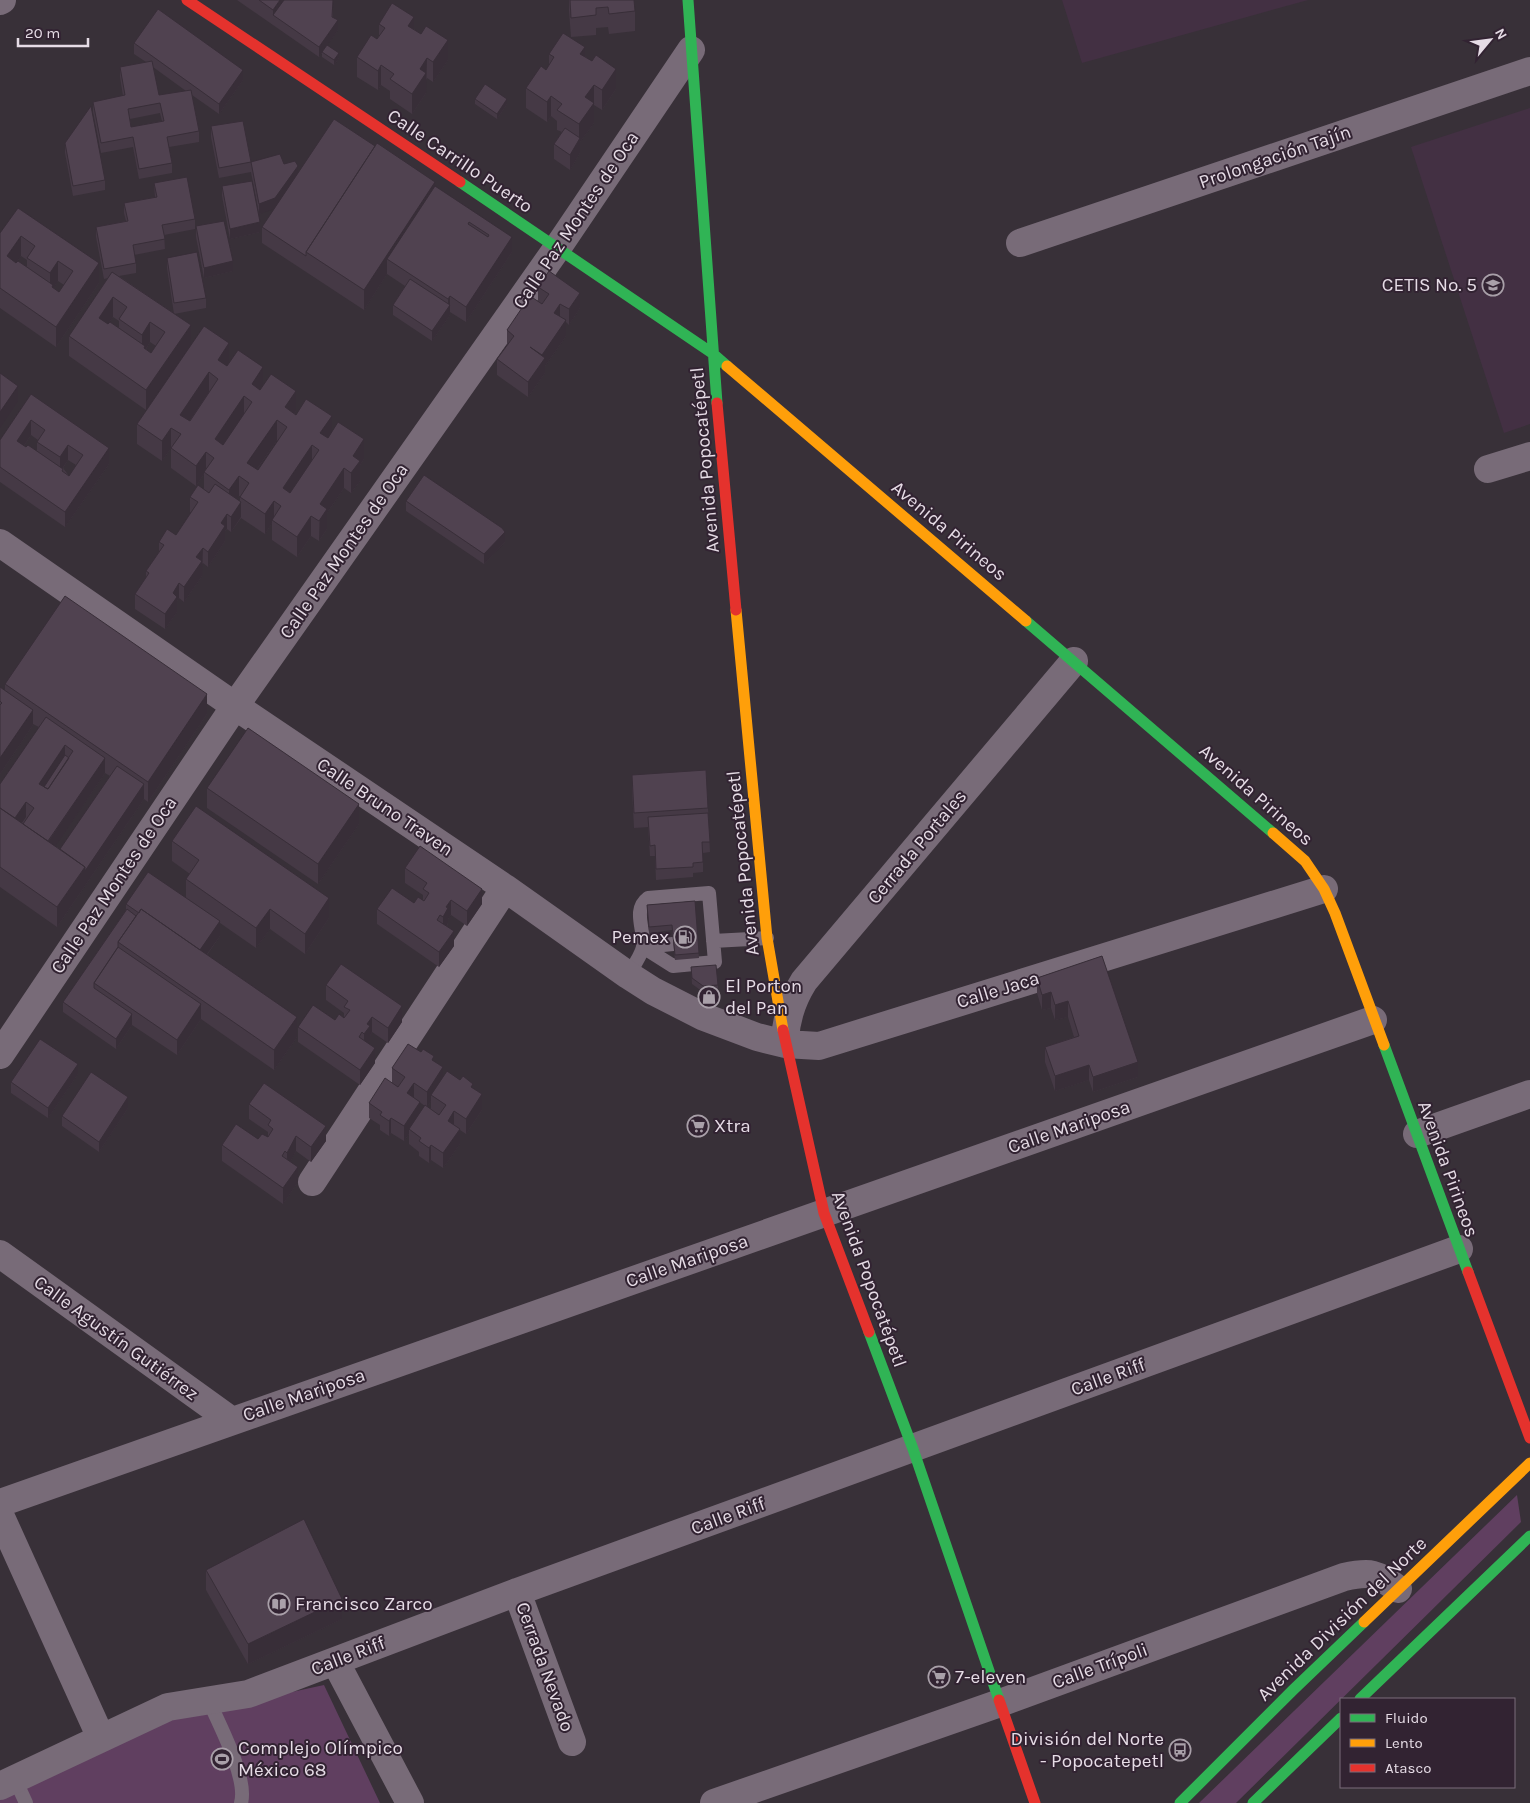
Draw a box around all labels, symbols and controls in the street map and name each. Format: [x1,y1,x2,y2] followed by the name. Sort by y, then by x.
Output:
[18,15,88,47] scale bar
[1465,15,1515,65] north arrow
[25,24,60,42] text: 20 m
[1491,25,1511,42] text: N
[383,104,537,218] street label: Calle Carrillo Puerto
[1196,121,1354,193] street label: Prolongación Tajín
[508,127,644,313] street label: Calle Paz Montes de Oca
[1481,273,1505,297] school or university icon: CETIS No. 5
[1382,274,1477,296] place label: CETIS No. 5
[686,366,724,554] street label: Avenida Popocatépetl
[275,459,413,643] street label: Calle Paz Montes de Oca
[887,476,1011,586] street label: Avenida Pirineos
[1195,740,1317,850] street label: Avenida Pirineos
[313,753,457,861] street label: Calle Bruno Traven
[722,769,764,957] street label: Avenida Popocatépetl
[863,785,971,909] street label: Cerrada Portales
[46,792,182,978] street label: Calle Paz Montes de Oca
[673,925,697,949] fuel station icon: Pemex
[611,926,669,948] place label: Pemex
[954,967,1042,1013] street label: Calle Jaca
[725,975,802,1019] place label: El Porton del Pan
[697,985,721,1009] shop icon: El Porton del Pan
[1005,1096,1133,1158] street label: Calle Mariposa
[1413,1098,1483,1240] street label: Avenida Pirineos
[686,1114,710,1138] supermarket icon: Xtra
[714,1115,751,1137] place label: Xtra
[827,1188,911,1370] street label: Avenida Popocatépetl
[623,1230,751,1292] street label: Calle Mariposa
[30,1271,202,1405] street label: Calle Agustín Gutiérrez
[1068,1353,1149,1401] street label: Calle Riff
[240,1364,368,1426] street label: Calle Mariposa
[688,1492,769,1540] street label: Calle Riff
[1253,1532,1431,1706] street label: Avenida División del Norte
[267,1592,291,1616] library icon: Francisco Zarco
[295,1593,433,1615] place label: Francisco Zarco
[511,1599,579,1735] street label: Cerrada Nevado
[308,1632,388,1680] street label: Calle Riff
[1049,1639,1151,1693] street label: Calle Trípoli
[927,1665,951,1689] supermarket icon: 7-eleven
[955,1666,1026,1688] place label: 7-eleven
[1340,1698,1515,1788] legend
[1385,1709,1428,1727] text: Fluido
[1011,1728,1164,1772] place label: División del Norte - Popocatepetl
[1385,1734,1423,1752] text: Lento
[238,1737,403,1781] place label: Complejo Olímpico México 68
[1168,1738,1192,1762] bus stop icon: División del Norte - Popocatepetl
[210,1747,234,1771] sports icon: Complejo Olímpico México 68
[1385,1759,1431,1777] text: Atasco

